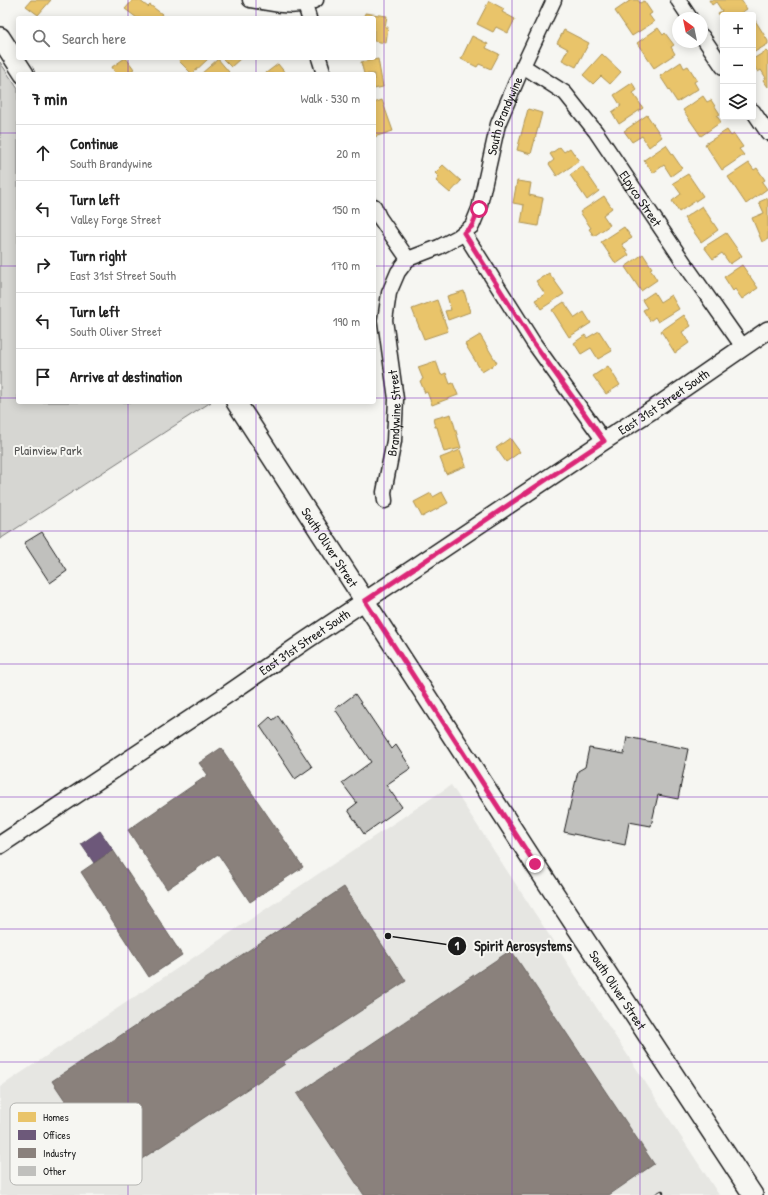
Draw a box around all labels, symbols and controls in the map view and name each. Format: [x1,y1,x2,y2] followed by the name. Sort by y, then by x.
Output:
[672,12,708,48] north arrow
[720,12,756,120] map controls
[720,12,756,48] button: +
[16,16,376,60] search box
[30,27,52,49] icon: search
[62,28,126,49] text: Search here
[720,48,756,84] button: −
[482,74,526,157] street label: South Brandywine
[720,84,756,120] button: layers
[32,87,67,110] text: 7 min
[300,89,360,107] text: Walk · 530 m
[70,133,118,154] text: Continue
[32,142,54,164] icon: ahead
[336,144,360,162] text: 20 m
[70,154,152,172] text: South Brandywine
[616,167,666,231] street label: Elpyco Street
[70,189,120,210] text: Turn left
[32,198,54,220] icon: left
[332,200,360,218] text: 150 m
[470,200,488,218] route start
[70,210,161,228] text: Valley Forge Street
[70,245,126,266] text: Turn right
[32,254,54,276] icon: right
[331,256,360,274] text: 170 m
[70,266,176,284] text: East 31st Street South
[70,301,120,322] text: Turn left
[32,310,54,332] icon: left
[333,312,360,330] text: 190 m
[70,322,162,340] text: South Oliver Street
[614,364,713,439] street label: East 31st Street South
[32,366,54,388] icon: arrive
[70,366,182,387] text: Arrive at destination
[382,368,405,458] street label: Brandywine Street
[14,441,82,459] park label: Plainview Park
[298,504,363,591] street label: South Oliver Street
[255,604,354,679] street label: East 31st Street South
[526,855,544,873] route end
[447,933,580,959] callout: Spirit Aerosystems
[474,936,572,957] text: Spirit Aerosystems
[455,937,460,954] text: 1
[585,947,651,1034] street label: South Oliver Street
[10,1103,142,1185] legend
[43,1110,69,1124] text: Homes
[43,1128,70,1142] text: Offices
[43,1146,77,1160] text: Industry
[43,1164,67,1178] text: Other

